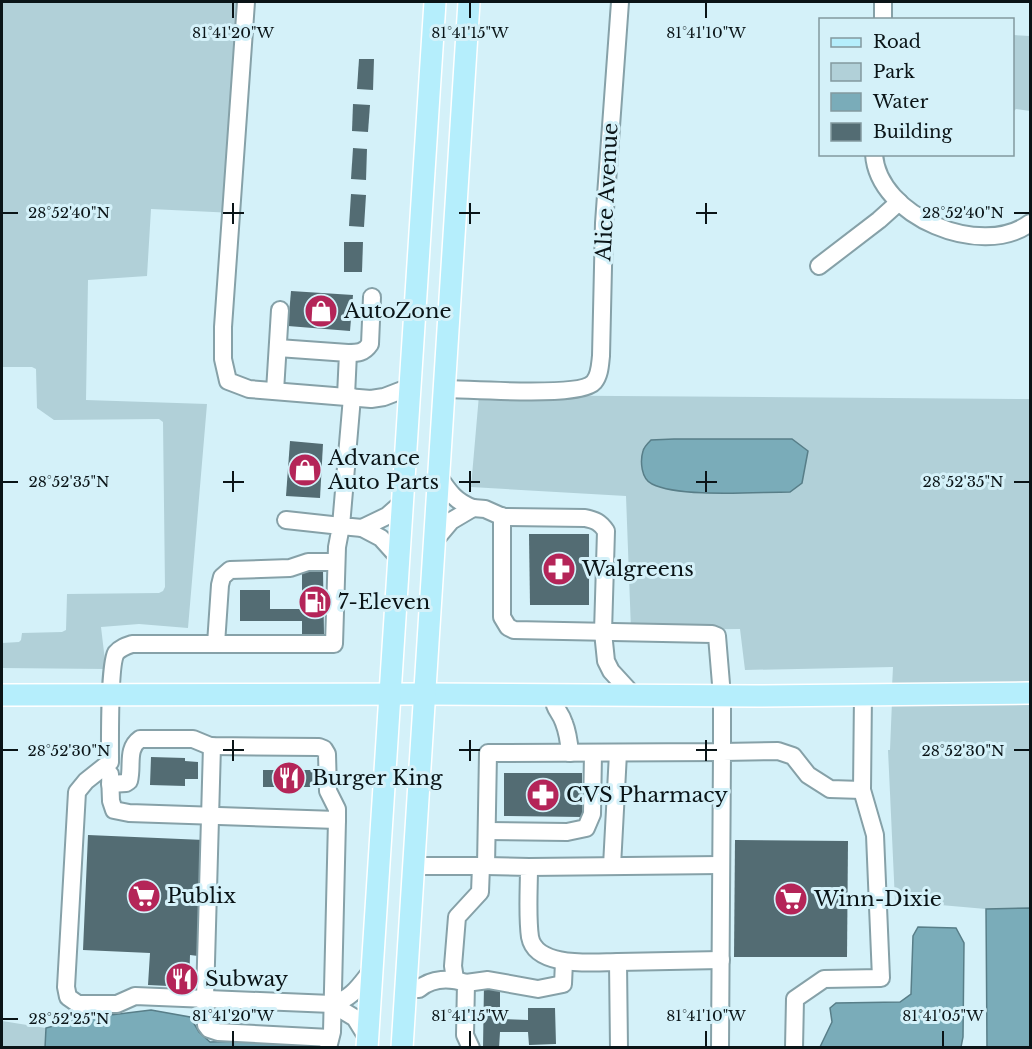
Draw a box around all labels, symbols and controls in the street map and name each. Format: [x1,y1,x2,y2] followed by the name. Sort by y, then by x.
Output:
[819,18,1014,156] legend
[192,23,274,42] text: 81°41'20"W
[431,23,509,42] text: 81°41'15"W
[666,23,746,42] text: 81°41'10"W
[873,31,921,53] text: Road
[873,61,915,83] text: Park
[872,91,929,113] text: Water
[873,121,952,143] text: Building
[590,122,624,263] street label: Alice Avenue
[28,203,110,222] text: 28°52'40"N
[922,203,1004,222] text: 28°52'40"N
[303,293,339,329] shop icon: AutoZone
[343,298,452,324] place label: AutoZone
[327,445,439,495] place label: Advance Auto Parts
[287,452,323,488] shop icon: Advance Auto Parts
[29,472,110,491] text: 28°52'35"N
[923,472,1004,491] text: 28°52'35"N
[541,551,577,587] pharmacy icon: Walgreens
[581,556,694,582] place label: Walgreens
[297,584,333,620] fuel station icon: 7-Eleven
[338,589,430,615] place label: 7-Eleven
[27,741,111,760] text: 28°52'30"N
[921,741,1005,760] text: 28°52'30"N
[271,760,307,796] restaurant icon: Burger King
[312,765,443,791] place label: Burger King
[525,777,561,813] pharmacy icon: CVS Pharmacy
[566,782,729,808] place label: CVS Pharmacy
[126,878,162,914] supermarket icon: Publix
[773,881,809,917] supermarket icon: Winn-Dixie
[167,883,236,909] place label: Publix
[813,886,942,912] place label: Winn-Dixie
[164,961,200,997] restaurant icon: Subway
[205,966,289,992] place label: Subway
[192,1006,274,1025] text: 81°41'20"W
[431,1006,509,1025] text: 81°41'15"W
[666,1006,746,1025] text: 81°41'10"W
[902,1006,984,1025] text: 81°41'05"W
[29,1009,110,1028] text: 28°52'25"N

